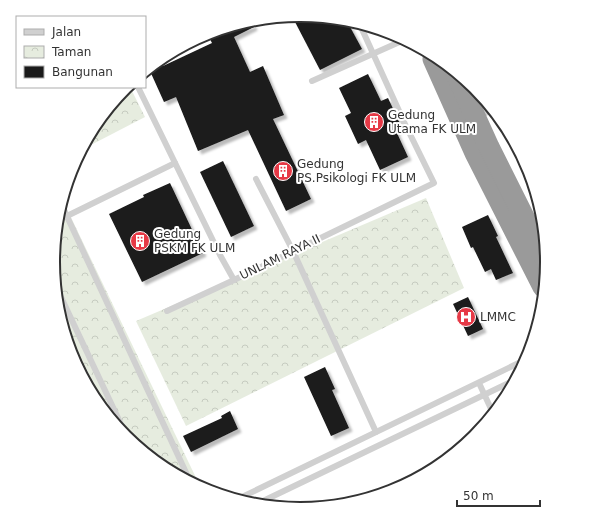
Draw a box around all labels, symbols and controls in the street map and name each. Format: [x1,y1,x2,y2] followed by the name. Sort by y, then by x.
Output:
[16,16,146,88] legend
[51,25,81,39] text: Jalan
[51,45,91,59] text: Taman
[52,65,113,79] text: Bangunan
[388,108,476,136] place label: Gedung Utama FK ULM
[363,111,385,133] building icon: Gedung Utama FK ULM
[297,157,416,185] place label: Gedung PS.Psikologi FK ULM
[272,160,294,182] building icon: Gedung PS.Psikologi FK ULM
[154,227,235,255] place label: Gedung PSKM FK ULM
[129,230,151,252] building icon: Gedung PSKM FK ULM
[238,231,322,283] street label: UNLAM RAYA II
[455,306,477,328] hospital icon: LMMC
[480,310,516,324] place label: LMMC
[457,482,540,508] scale bar
[463,489,494,503] text: 50 m

